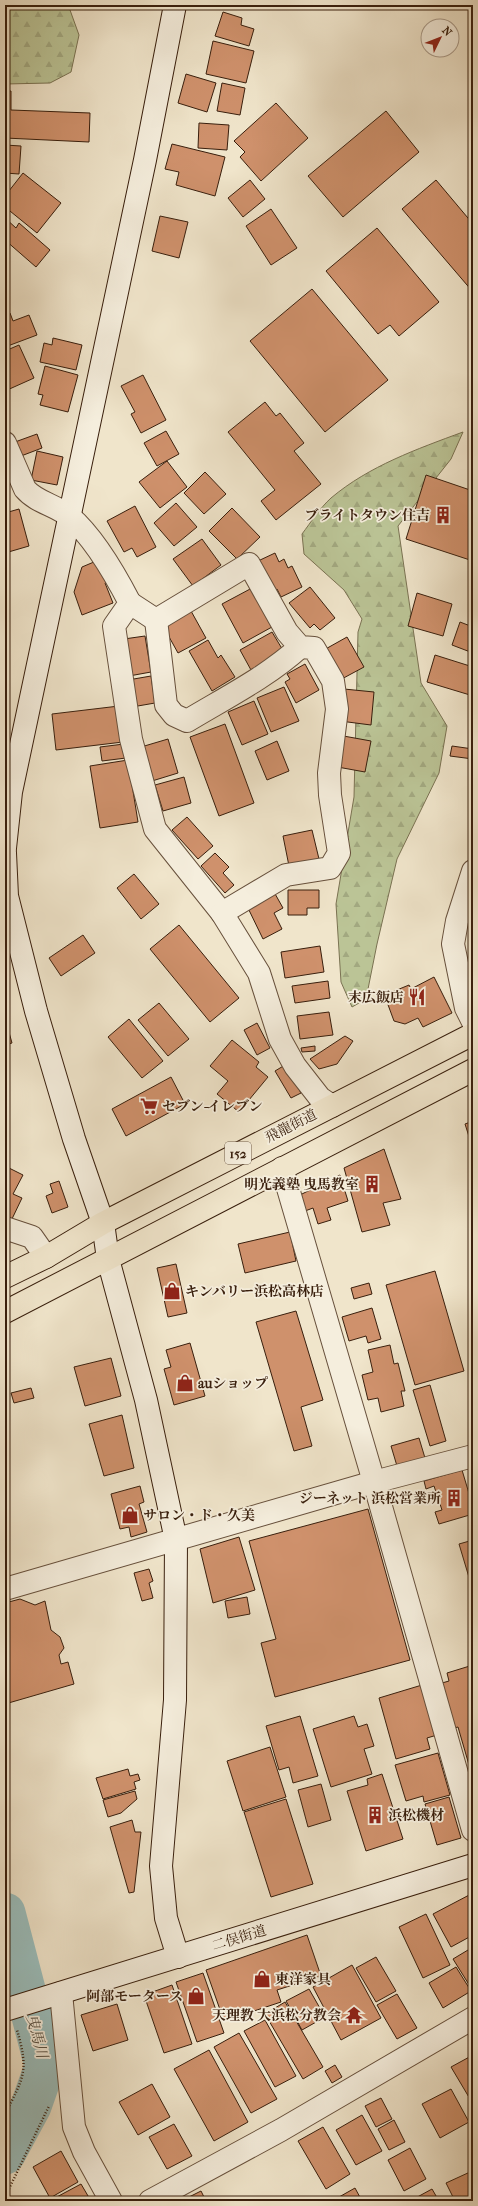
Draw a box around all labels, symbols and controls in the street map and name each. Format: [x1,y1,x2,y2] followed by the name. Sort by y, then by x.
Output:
[420,18,460,58] north arrow
[439,24,455,39] text: N
[433,505,453,525] building icon: ブライトタウン住吉
[304,507,430,524] place label: ブライトタウン住吉
[407,987,427,1007] restaurant icon: 末広飯店
[348,989,404,1006] place label: 末広飯店
[139,1096,159,1116] supermarket icon: セブン-イレブン
[162,1098,263,1115] place label: セブン-イレブン
[262,1106,320,1146] street label: 飛龍街道
[225,1142,251,1164] road number: 152
[362,1174,382,1194] building icon: 明光義塾 曳馬教室
[244,1176,359,1193] place label: 明光義塾 曳馬教室
[162,1281,182,1301] shop icon: キンバリー浜松高林店
[185,1283,324,1300] place label: キンバリー浜松高林店
[175,1373,195,1393] shop icon: auショップ
[198,1375,268,1392] place label: auショップ
[444,1488,464,1508] building icon: ジーネット 浜松営業所
[299,1490,441,1507] place label: ジーネット 浜松営業所
[120,1505,140,1525] shop icon: サロン・ド・久美
[143,1507,255,1524] place label: サロン・ド・久美
[365,1805,385,1825] building icon: 浜松機材
[388,1807,444,1824] place label: 浜松機材
[210,1922,268,1954] street label: 二俣街道
[252,1969,272,1989] shop icon: 東洋家具
[275,1971,331,1988] place label: 東洋家具
[186,1986,206,2006] shop icon: 阿部モータース
[86,1988,183,2005] place label: 阿部モータース
[344,2005,364,2025] temple icon: 天理教 大浜松分教会
[212,2007,341,2024] place label: 天理教 大浜松分教会
[22,2012,52,2062] water label: 曳馬川

